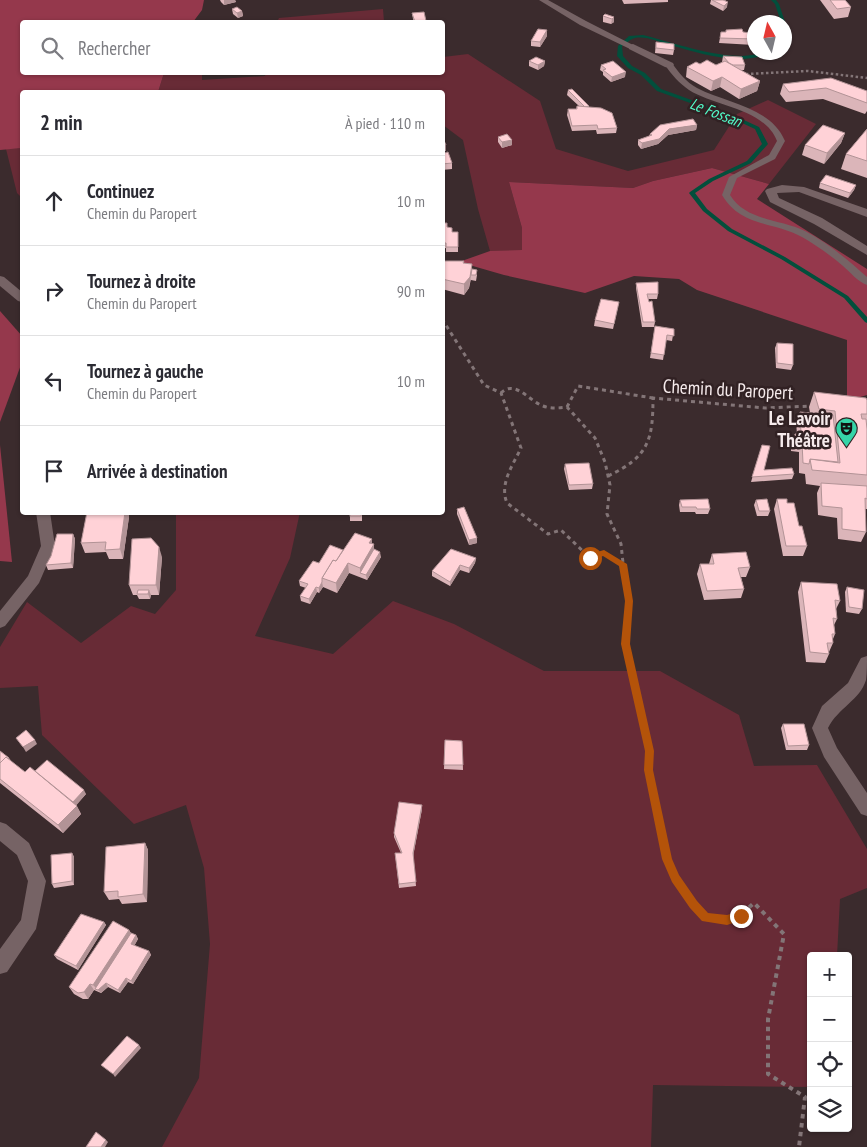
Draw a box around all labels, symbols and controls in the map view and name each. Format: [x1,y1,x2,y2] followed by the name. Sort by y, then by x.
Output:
[747,15,792,60] north arrow
[20,20,445,75] search box
[38,34,66,62] icon: search
[78,36,150,60] text: Rechercher
[687,93,746,131] water label: Le Fossan
[40,109,82,136] text: 2 min
[345,113,425,133] text: À pied · 110 m
[87,179,154,203] text: Continuez
[40,187,68,215] icon: ahead
[397,191,425,211] text: 10 m
[87,203,197,223] text: Chemin du Paropert
[87,269,196,293] text: Tournez à droite
[40,277,68,305] icon: right
[397,281,425,301] text: 90 m
[87,293,197,313] text: Chemin du Paropert
[87,359,204,383] text: Tournez à gauche
[40,367,68,395] icon: left
[397,371,425,391] text: 10 m
[662,374,794,404] street label: Chemin du Paropert
[87,383,197,403] text: Chemin du Paropert
[769,406,830,452] place label: Le Lavoir Théâtre
[834,417,858,448] theatre icon: Le Lavoir Théâtre
[40,457,68,485] icon: arrive
[87,459,228,483] text: Arrivée à destination
[579,547,602,570] route start
[730,905,753,928] route end
[807,952,852,1132] map controls
[807,952,852,997] button: +
[807,997,852,1042] button: −
[807,1042,852,1087] button: locate
[807,1087,852,1132] button: layers

